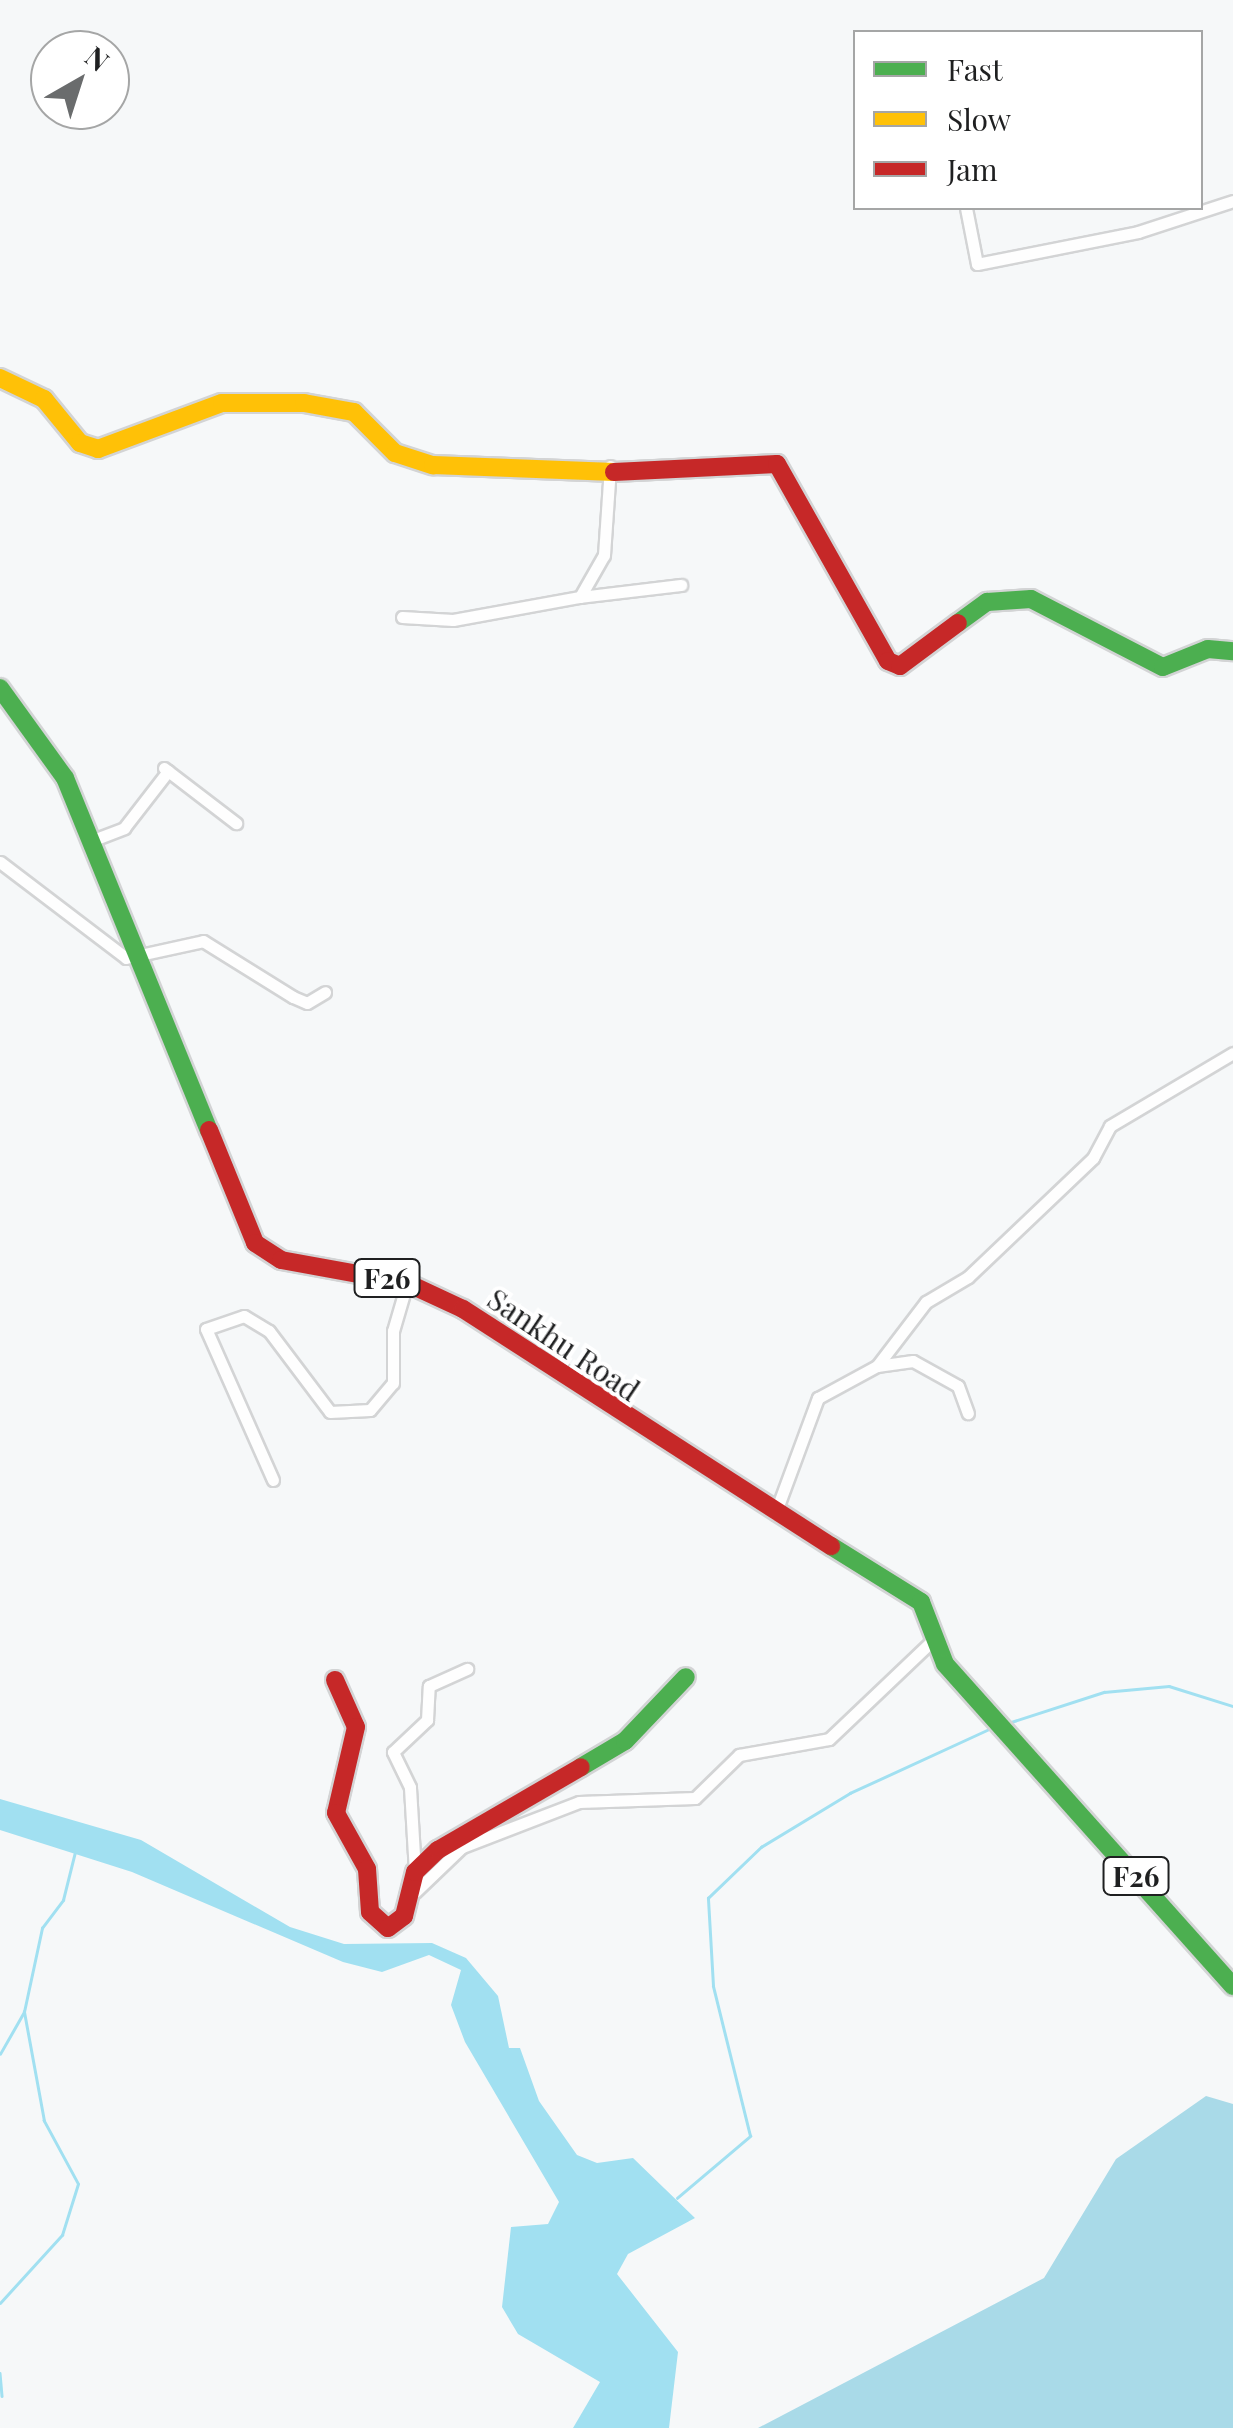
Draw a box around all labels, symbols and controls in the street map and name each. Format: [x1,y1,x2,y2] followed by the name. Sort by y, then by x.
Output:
[30,30,130,130] north arrow
[853,30,1203,210] legend
[78,37,117,79] text: N
[947,49,1003,89] text: Fast
[947,99,1011,139] text: Slow
[947,149,998,189] text: Jam
[352,1255,422,1301] road number: F26
[481,1280,647,1408] street label: Sankhu Road
[1101,1853,1171,1899] road number: F26

